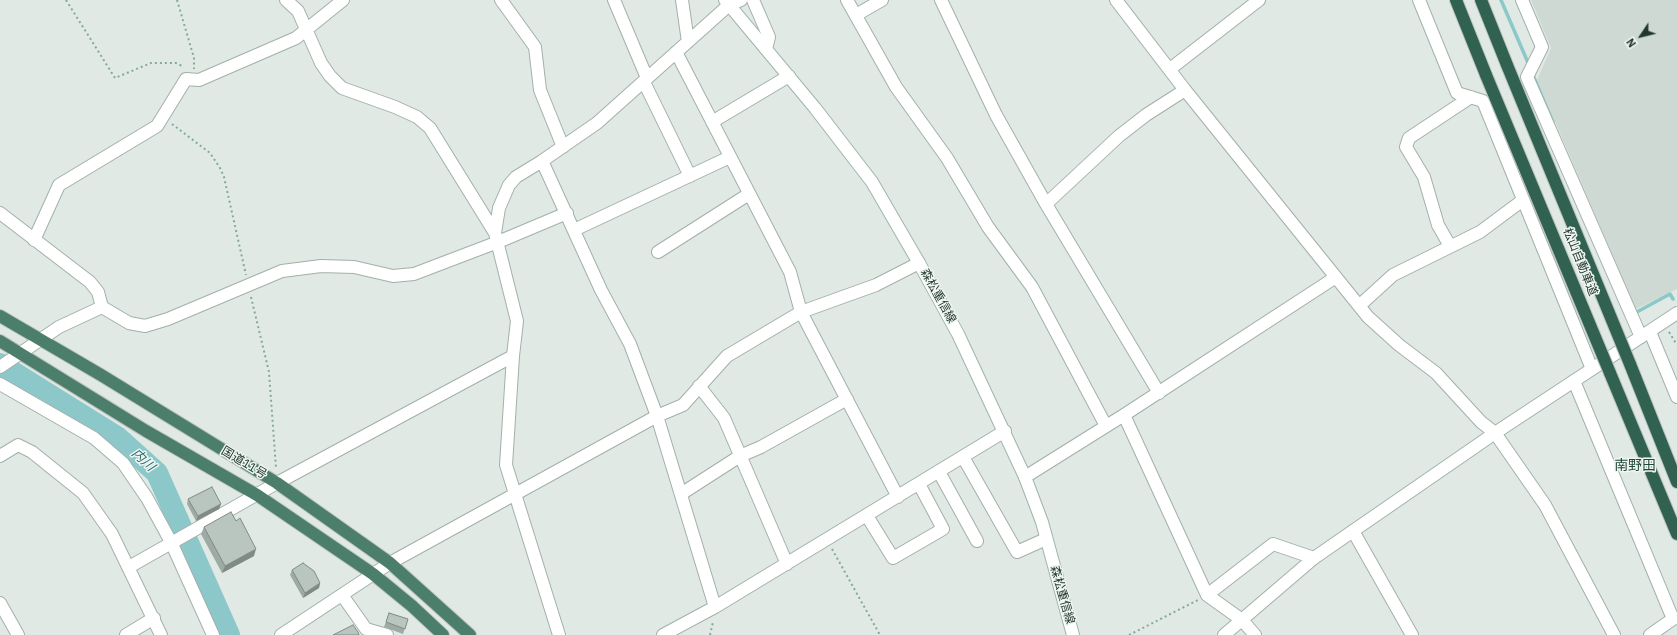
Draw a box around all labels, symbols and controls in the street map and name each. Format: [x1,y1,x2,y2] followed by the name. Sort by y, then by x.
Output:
[1621,16,1661,56] north arrow
[1623,36,1639,50] text: N
[1560,226,1600,298] street label: 松山自動車道
[917,266,959,326] street label: 森松重信線
[219,444,269,482] street label: 国道11号
[128,445,158,475] water label: 内川
[1614,458,1656,474] district label: 南野田
[1047,564,1077,626] street label: 森松重信線

